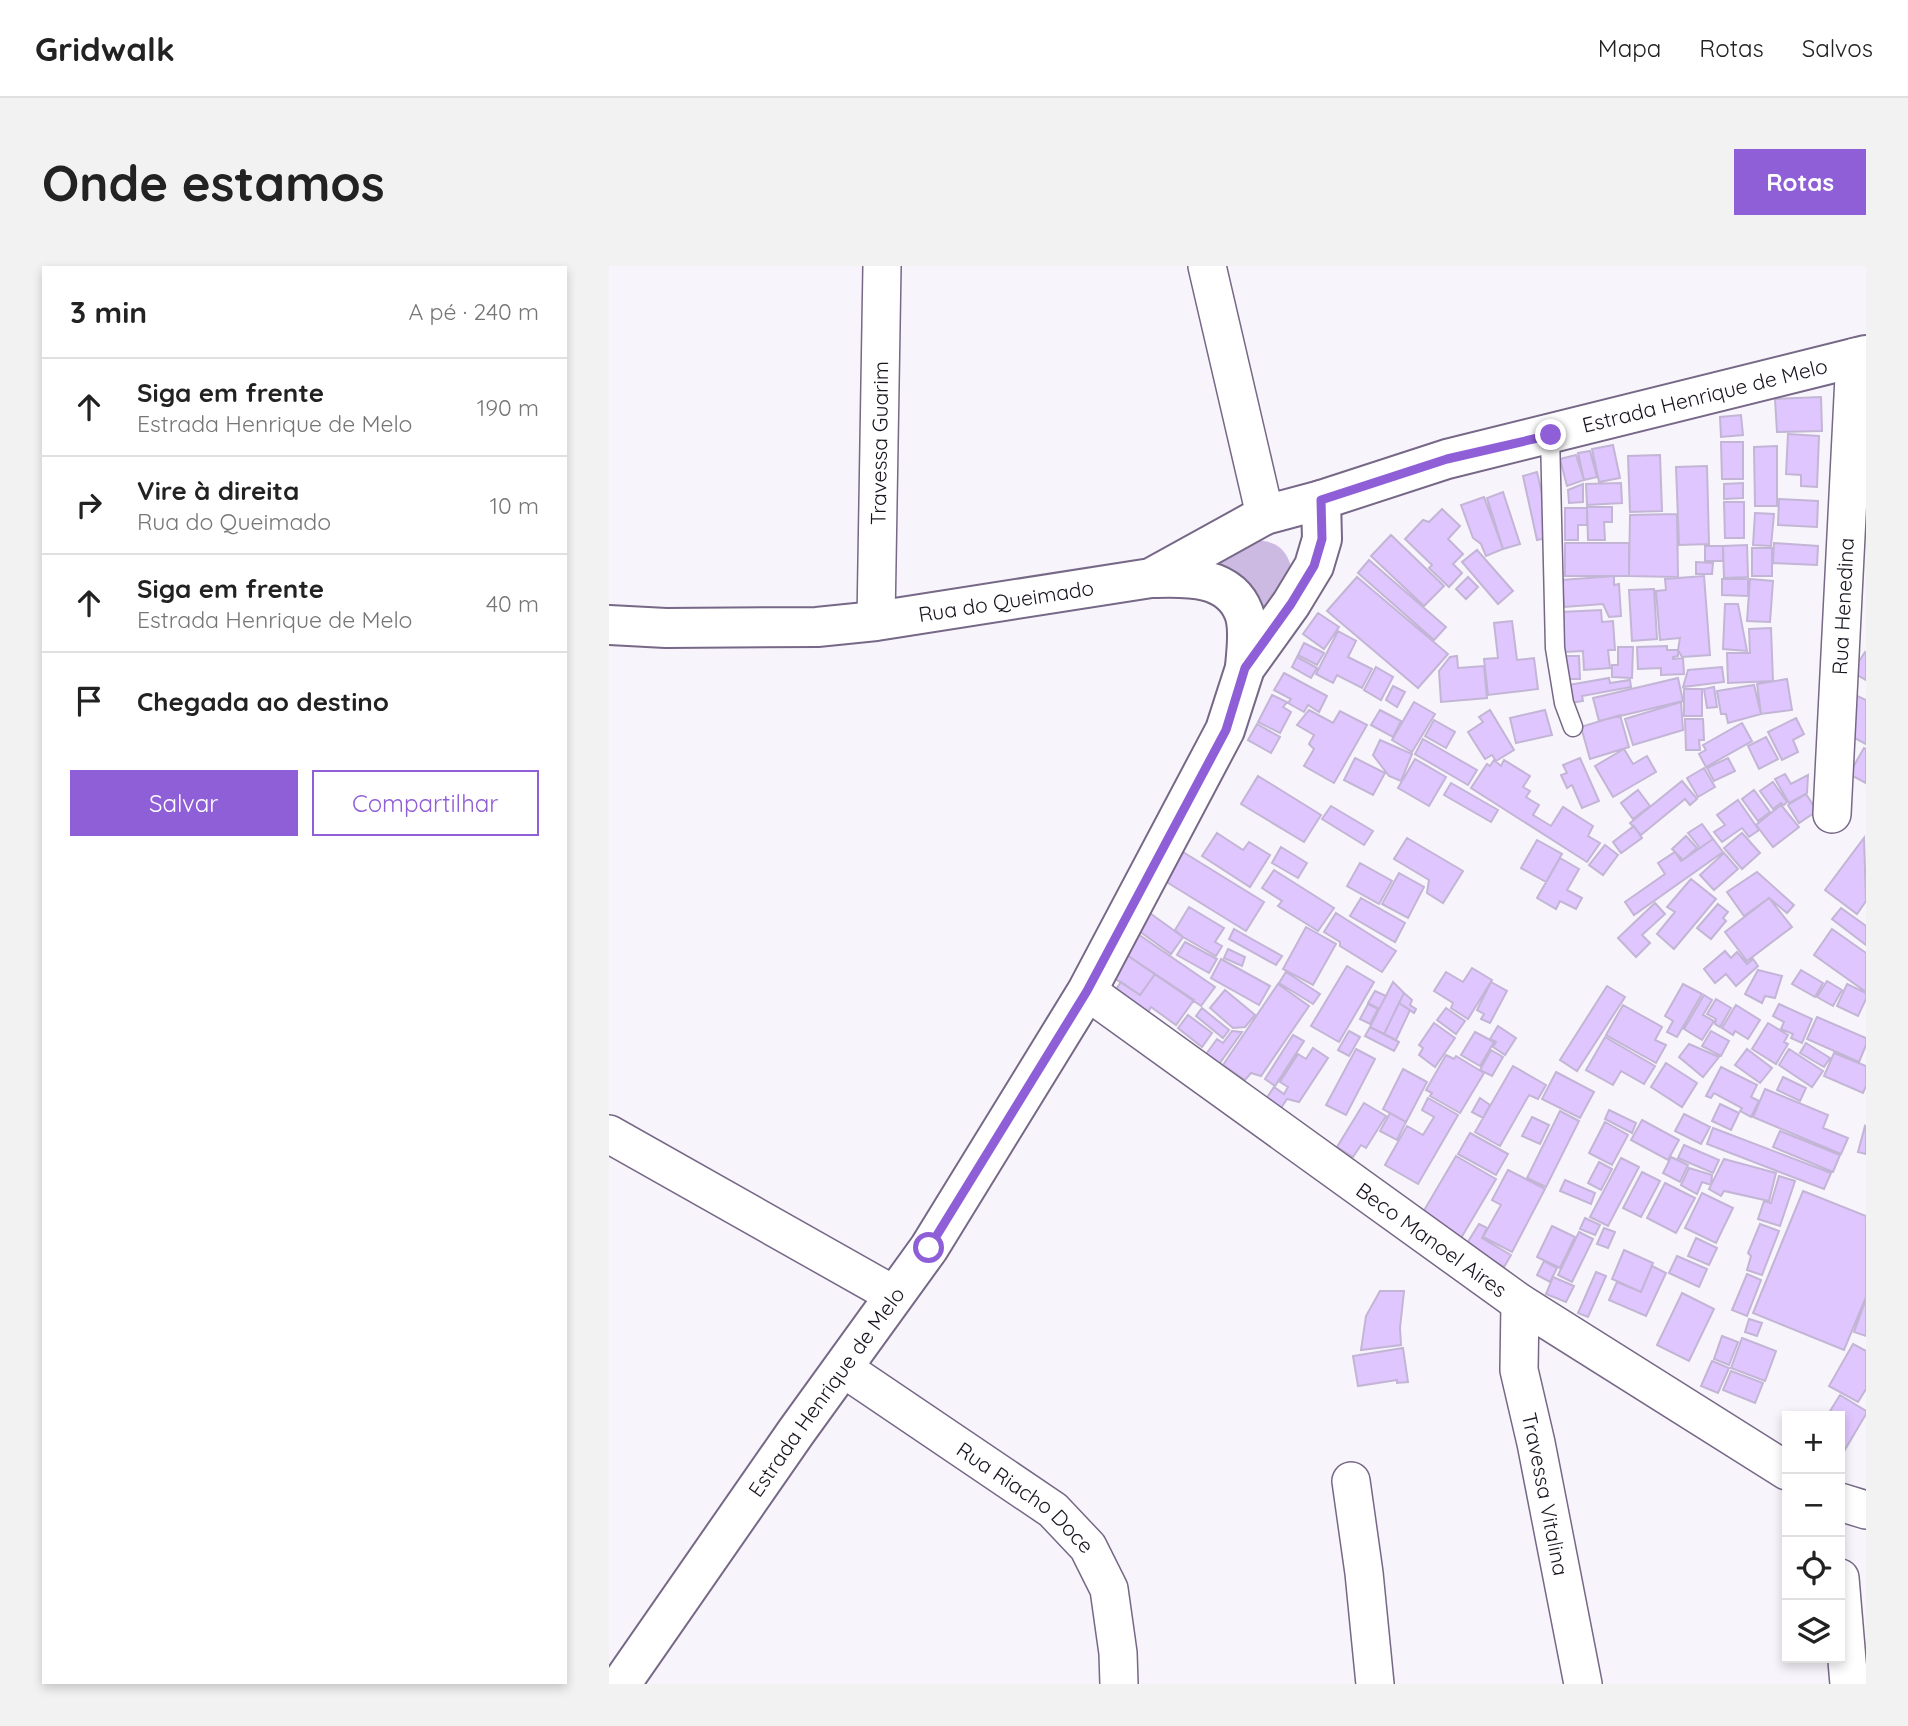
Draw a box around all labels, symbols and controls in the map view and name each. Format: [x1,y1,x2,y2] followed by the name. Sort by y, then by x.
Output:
[35,28,175,69] text: Gridwalk
[1598,33,1661,63] text: Mapa
[1699,33,1764,63] text: Rotas
[1802,33,1873,63] text: Salvos
[1734,149,1866,215] button: Rotas
[42,152,385,213] text: Onde estamos
[70,293,147,331] text: 3 min
[408,297,539,326] text: A pé · 240 m
[1579,352,1830,438] street label: Estrada Henrique de Melo
[865,361,893,525] street label: Travessa Guarim
[137,376,324,409] text: Siga em frente
[70,388,108,426] icon: ahead
[477,393,539,422] text: 190 m
[137,409,412,438] text: Estrada Henrique de Melo
[1535,419,1566,450] route end
[137,474,299,507] text: Vire à direita
[70,486,108,524] icon: right
[490,491,539,520] text: 10 m
[137,507,331,536] text: Rua do Queimado
[1826,537,1859,676] street label: Rua Henedina
[137,572,324,605] text: Siga em frente
[916,574,1096,627] street label: Rua do Queimado
[70,584,108,622] icon: ahead
[486,589,539,618] text: 40 m
[137,605,412,634] text: Estrada Henrique de Melo
[70,682,108,720] icon: arrive
[137,685,389,718] text: Chegada ao destino
[70,770,298,836] button: Salvar
[312,770,539,836] button: Compartilhar
[1351,1176,1512,1303] street label: Beco Manoel Aires
[913,1232,944,1263] route start
[742,1282,910,1502] street label: Estrada Henrique de Melo
[1516,1410,1575,1578] street label: Travessa Vitalina
[1782,1411,1845,1663] map controls
[1782,1411,1845,1474] button: +
[952,1436,1100,1558] street label: Rua Riacho Doce
[1782,1474,1845,1537] button: −
[1782,1537,1845,1600] button: locate
[1782,1600,1845,1663] button: layers

